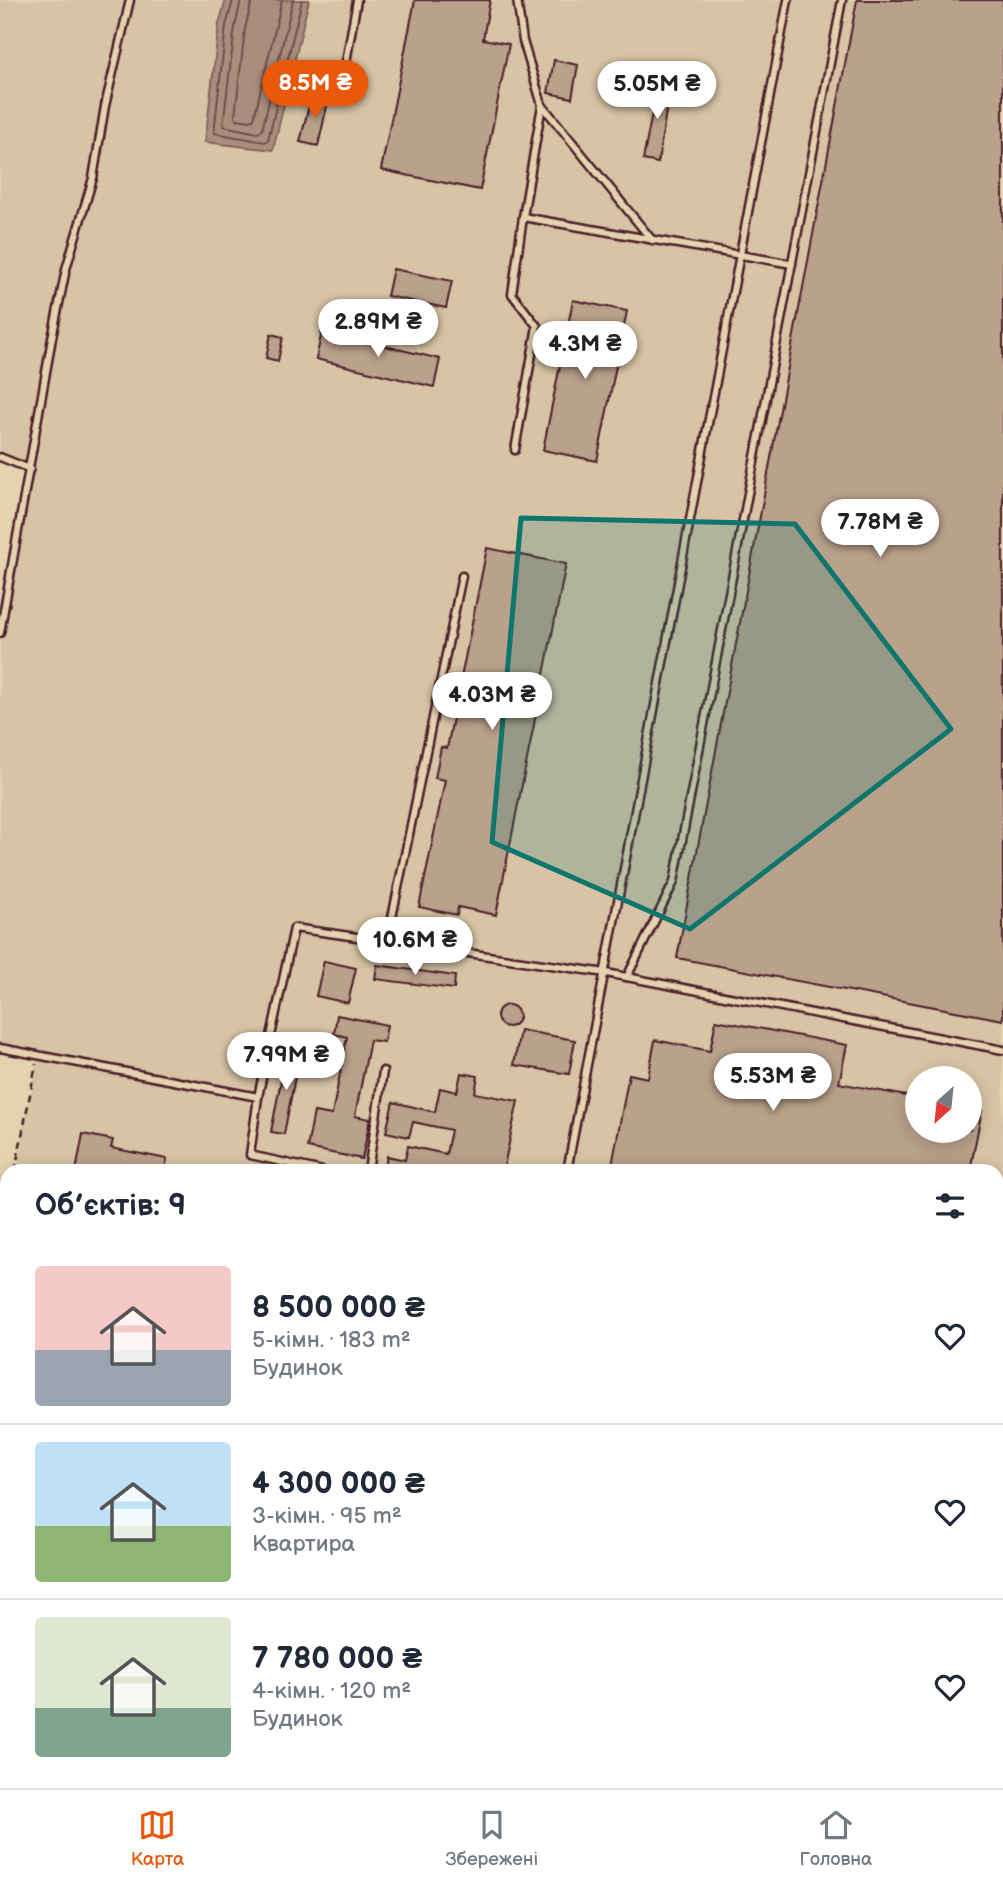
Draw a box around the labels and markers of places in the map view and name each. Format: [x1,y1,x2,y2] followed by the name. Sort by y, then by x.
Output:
[258,60,372,120] pin: 8.5M ₴
[592,61,722,121] pin: 5.05M ₴
[313,300,443,359] pin: 2.89M ₴
[528,322,642,381] pin: 4.3M ₴
[815,500,945,559] pin: 7.78M ₴
[427,672,557,732] pin: 4.03M ₴
[350,918,480,977] pin: 10.6M ₴
[221,1032,351,1092] pin: 7.99M ₴
[708,1054,838,1113] pin: 5.53M ₴

